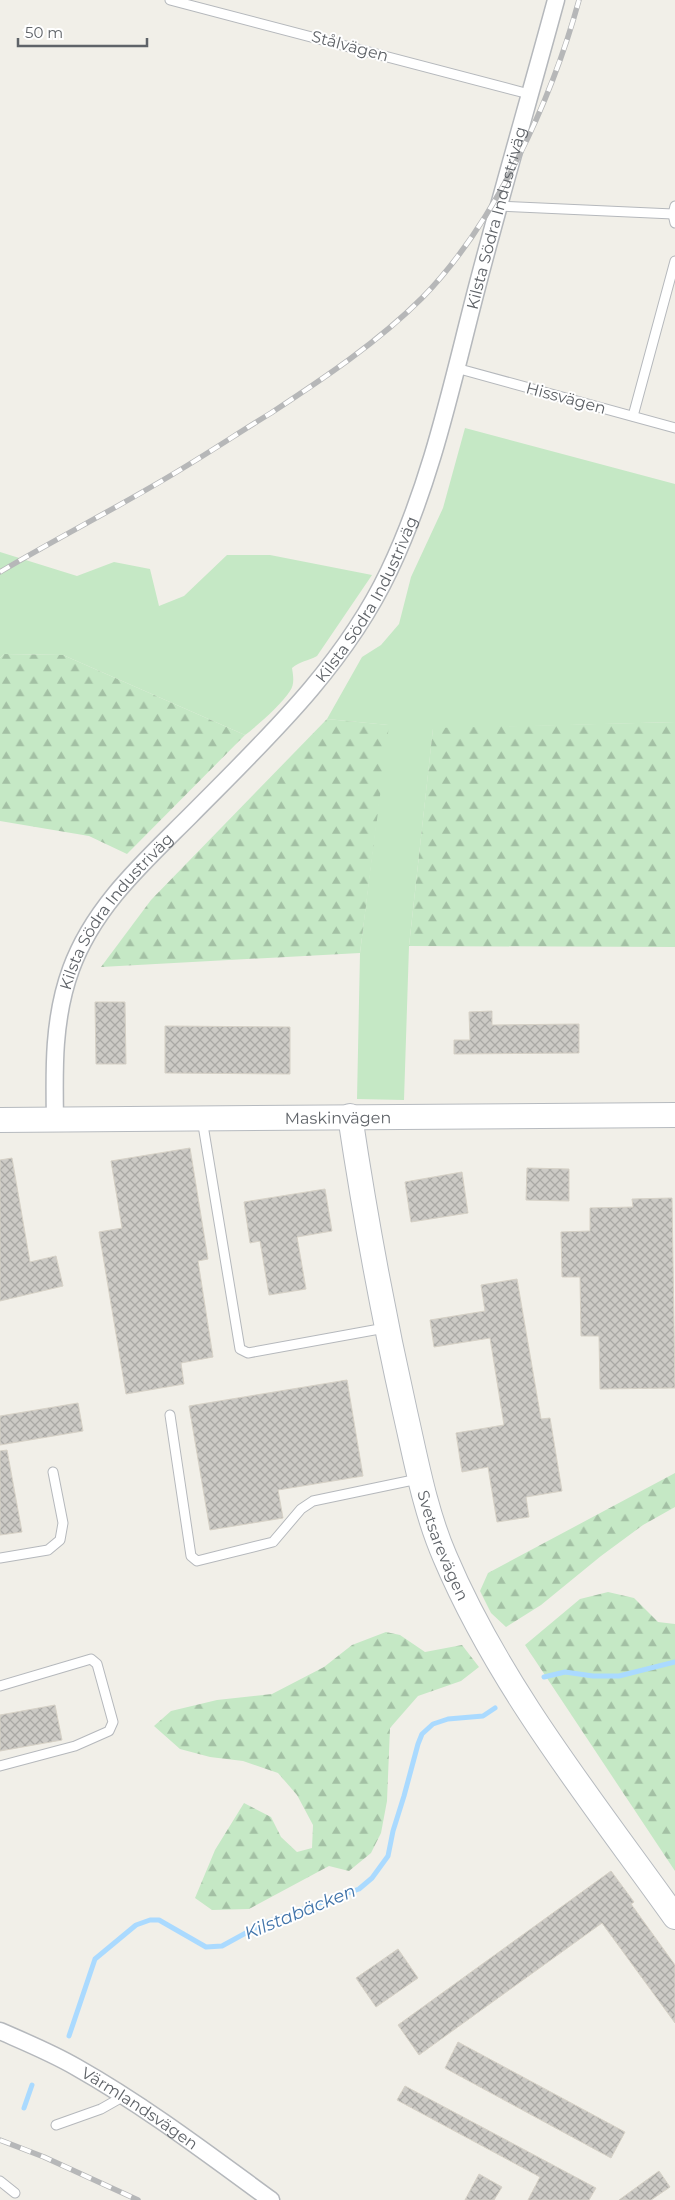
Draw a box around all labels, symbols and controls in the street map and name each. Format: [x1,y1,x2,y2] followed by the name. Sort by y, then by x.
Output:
[18,15,146,47] scale bar
[25,23,63,42] text: 50 m
[309,27,391,65] street label: Stålvägen
[462,124,530,311] street label: Kilsta Södra Industriväg
[524,378,608,418] street label: Hissvägen
[311,513,421,686] street label: Kilsta Södra Industriväg
[55,829,177,992] street label: Kilsta Södra Industriväg
[285,1108,391,1127] street label: Maskinvägen
[414,1488,473,1603] street label: Svetsarevägen
[241,1880,359,1944] water label: Kilstabäcken
[78,2063,202,2153] street label: Värmlandsvägen

